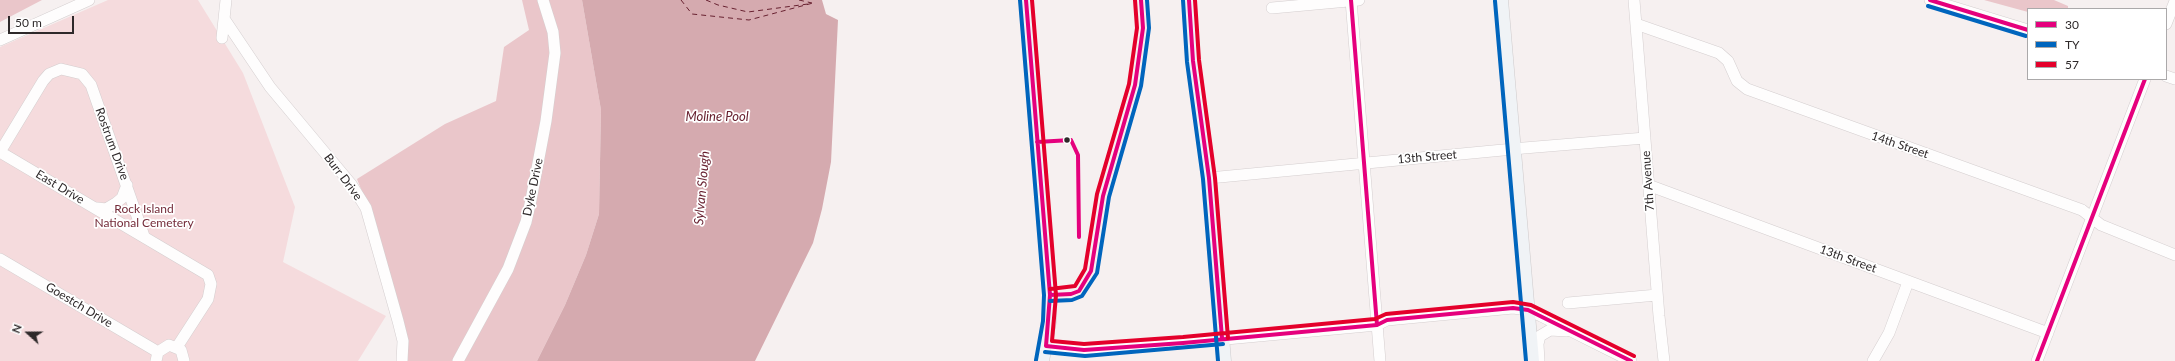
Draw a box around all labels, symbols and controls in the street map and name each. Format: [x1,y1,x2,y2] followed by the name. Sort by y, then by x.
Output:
[10,8,76,34] scale bar
[2027,8,2167,80] legend
[15,15,42,30] text: 50 m
[2065,17,2079,32] text: 30
[2065,37,2080,52] text: TY
[2065,57,2079,72] text: 57
[92,106,132,182] street label: Rostrum Drive
[685,109,749,125] water label: Moline Pool
[1869,128,1931,162] street label: 14th Street
[1062,135,1072,145] unlabelled marker
[1397,147,1457,167] street label: 13th Street
[691,150,713,226] water label: Sylvan Slough
[1639,150,1657,212] street label: 7th Avenue
[321,151,365,203] street label: Burr Drive
[520,157,546,217] street label: Dyke Drive
[33,167,87,207] street label: East Drive
[94,202,194,230] park label: Rock Island National Cemetery
[1818,242,1878,276] street label: 13th Street
[43,279,115,331] street label: Goestch Drive
[8,313,48,353] north arrow
[9,322,24,335] text: N

